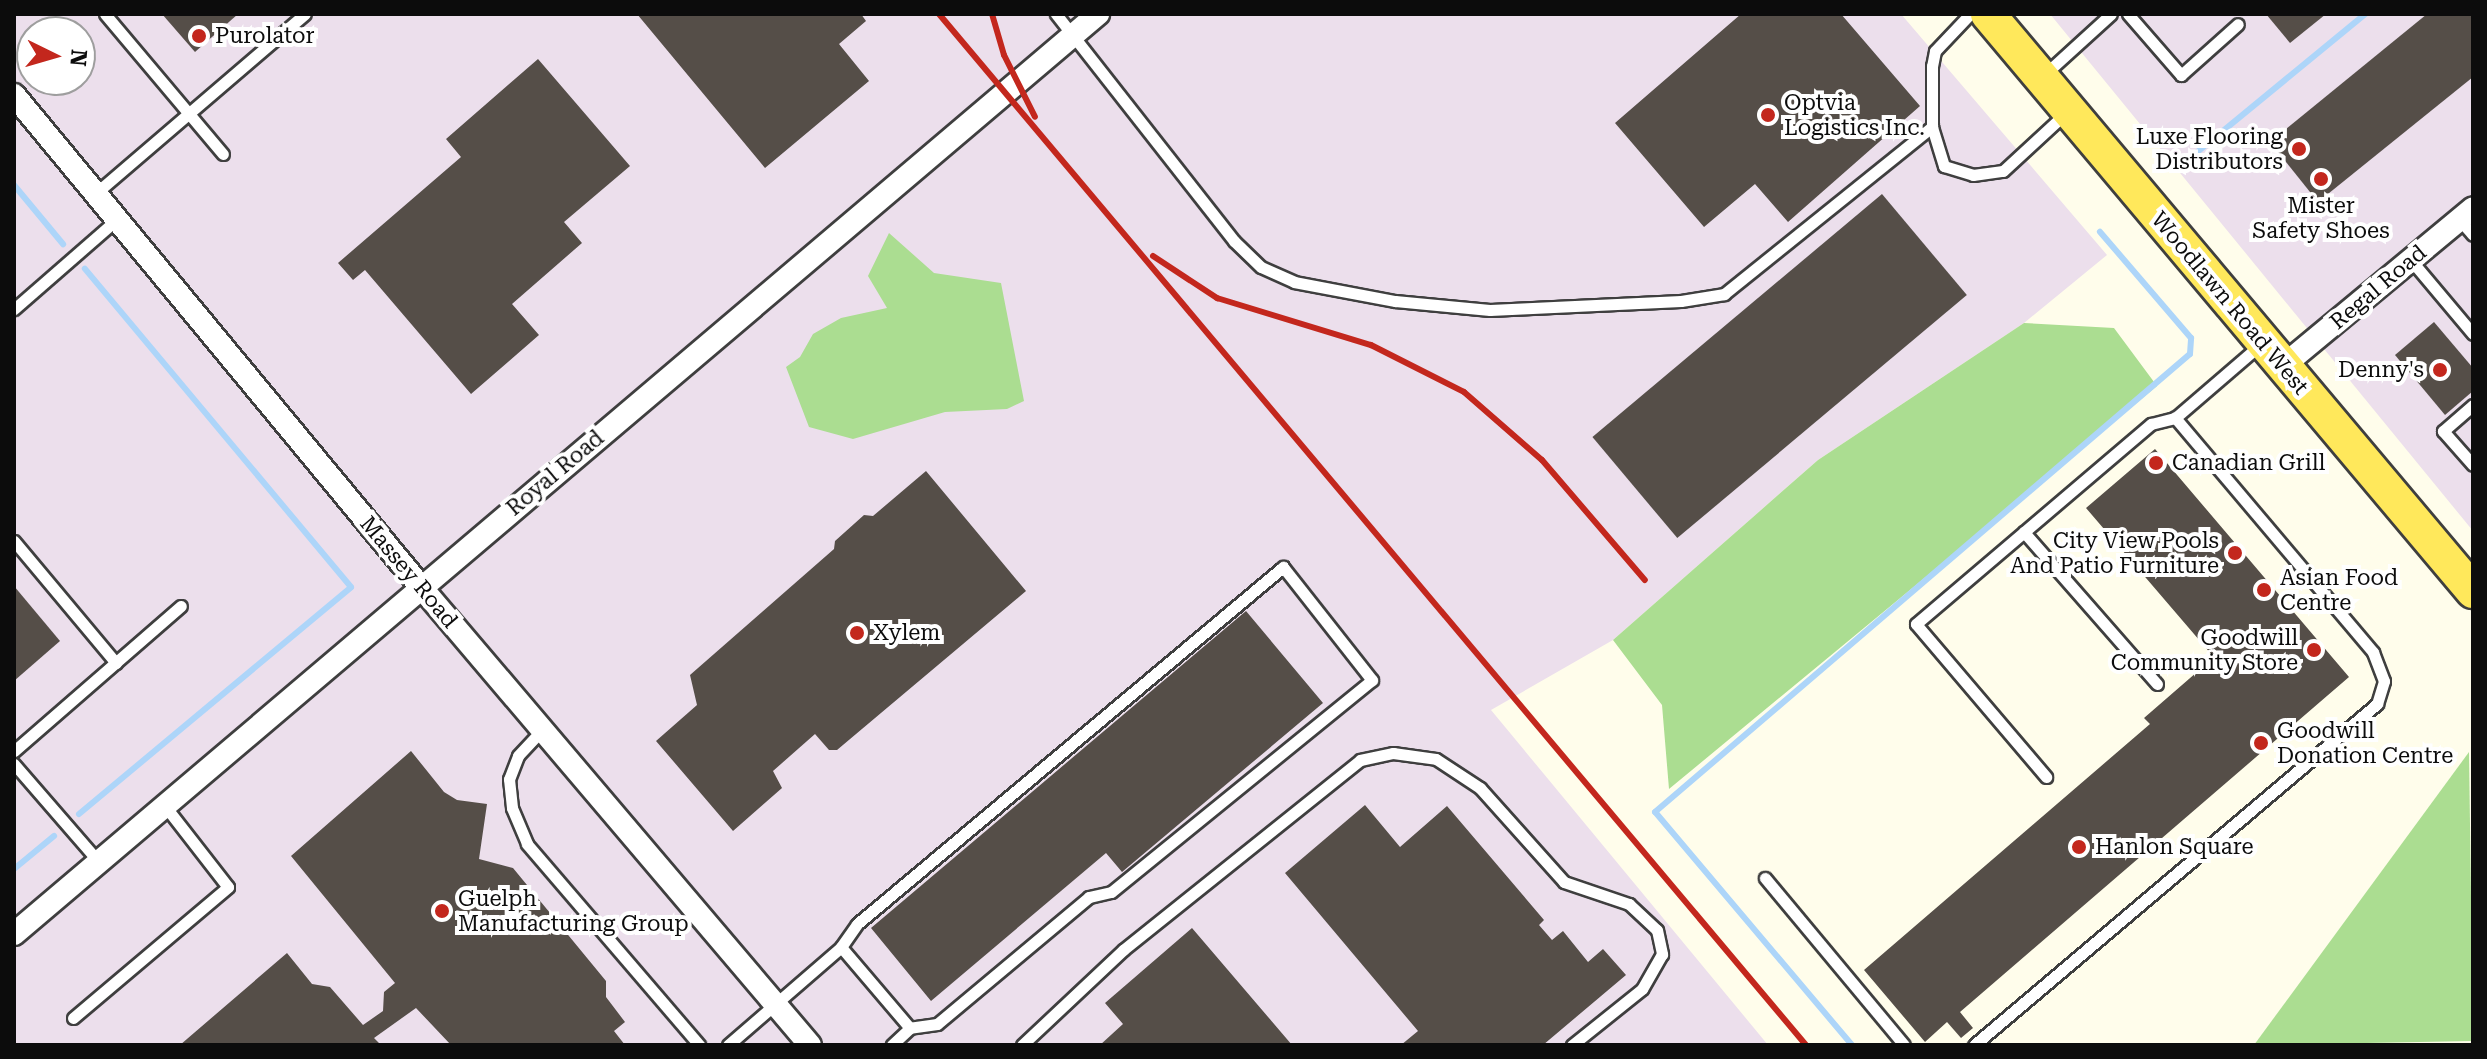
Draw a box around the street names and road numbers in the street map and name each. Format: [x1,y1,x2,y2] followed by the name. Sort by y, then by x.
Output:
[2146,206,2314,400] street label: Woodlawn Road West
[2325,239,2431,335] street label: Regal Road
[501,425,609,521] street label: Royal Road
[355,511,463,633] street label: Massey Road

